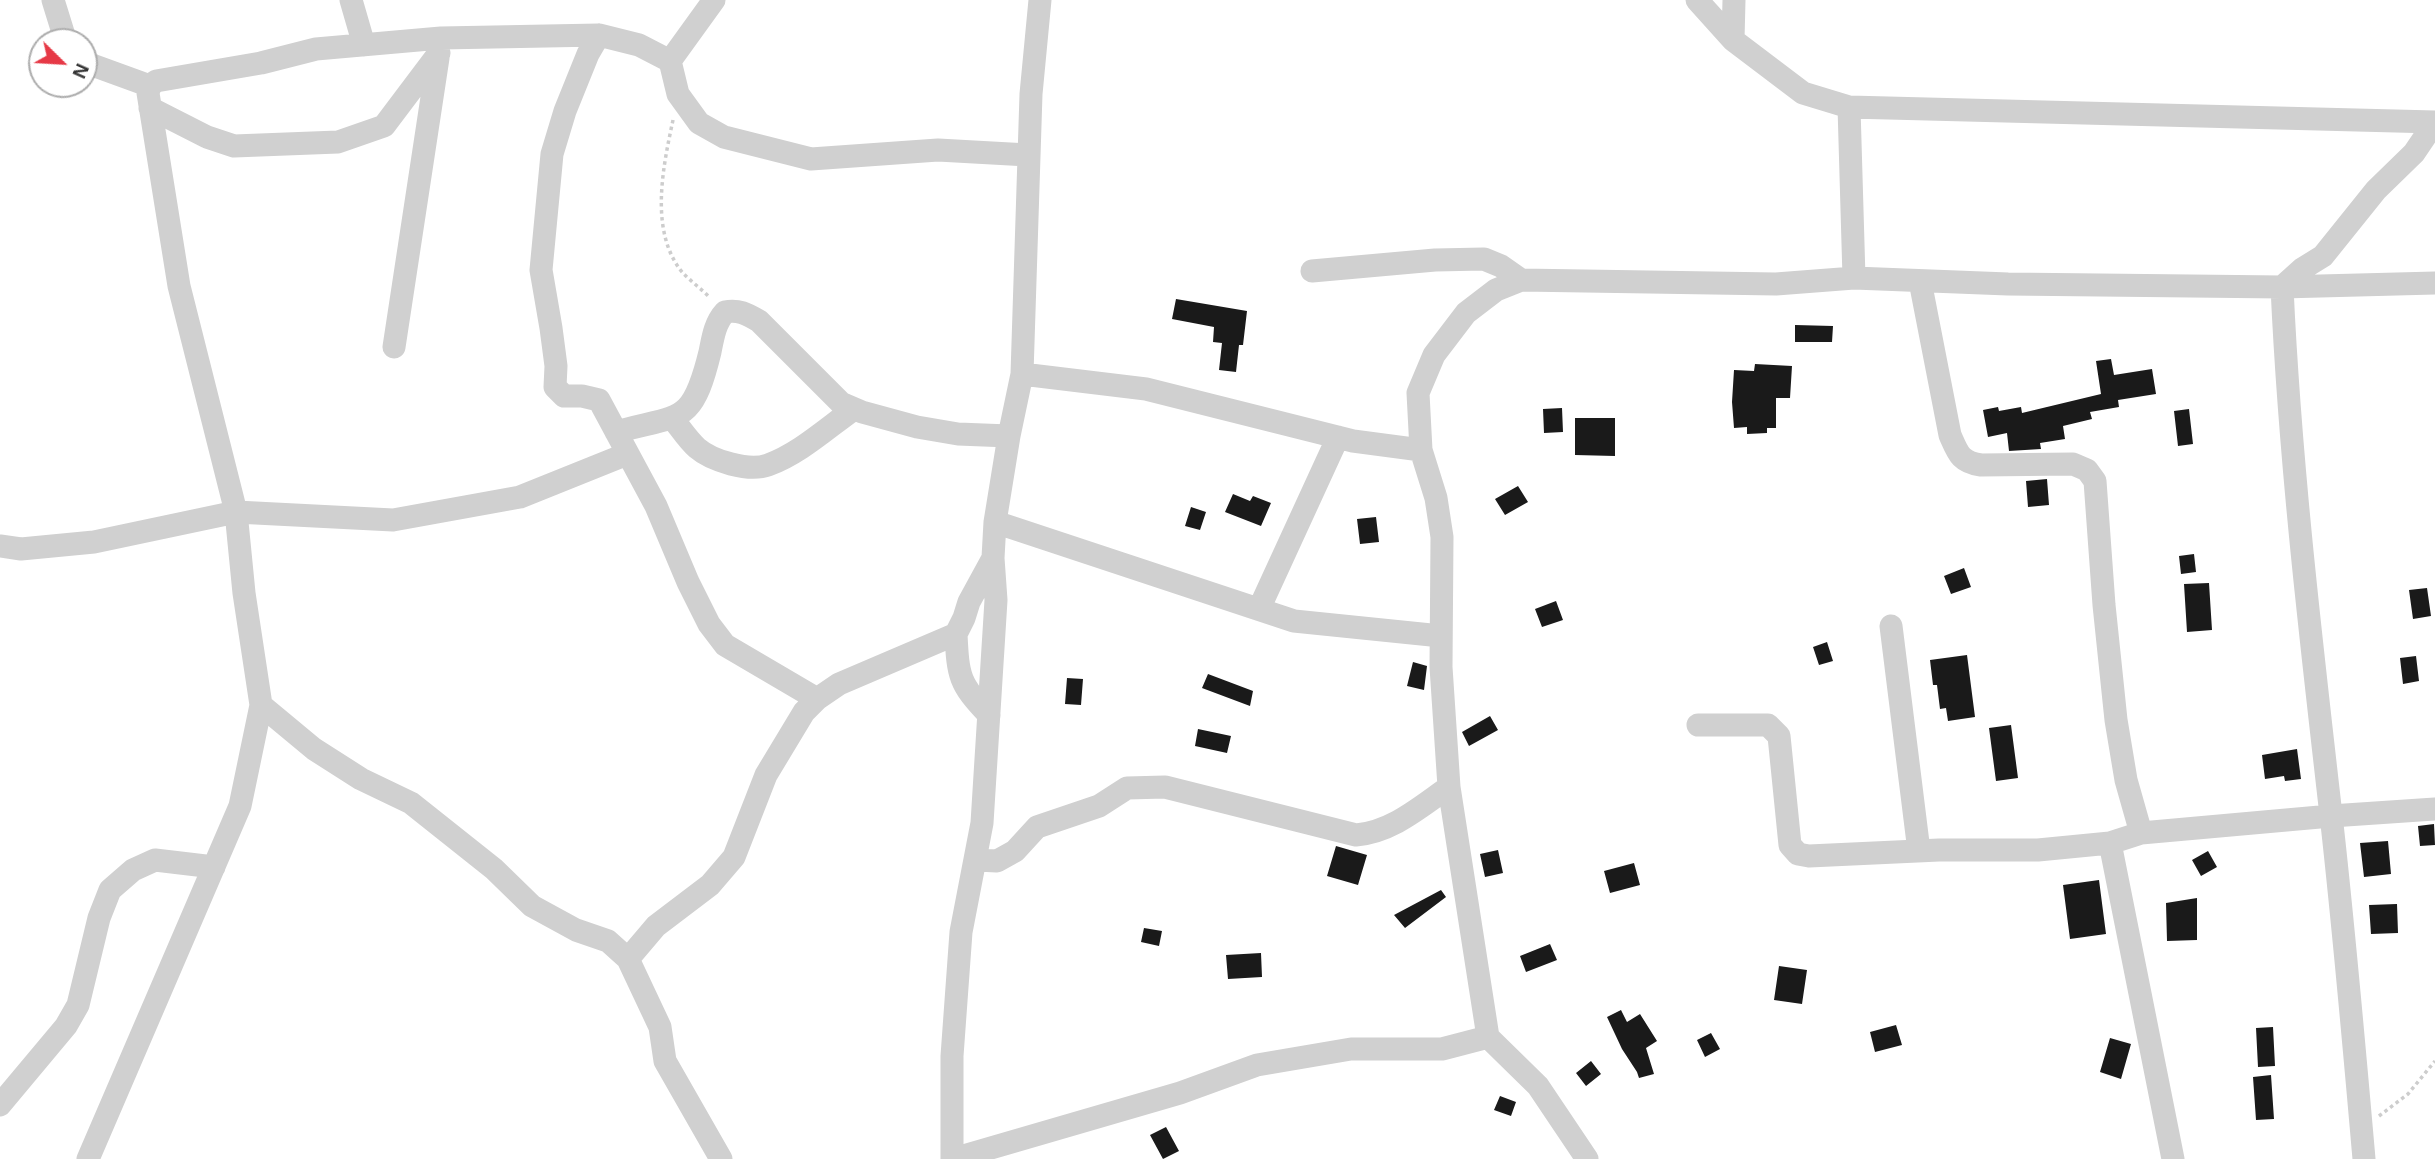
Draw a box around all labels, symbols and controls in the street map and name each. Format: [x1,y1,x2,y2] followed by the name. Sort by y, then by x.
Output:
[28,28,98,98] north arrow
[68,60,93,81] text: N

